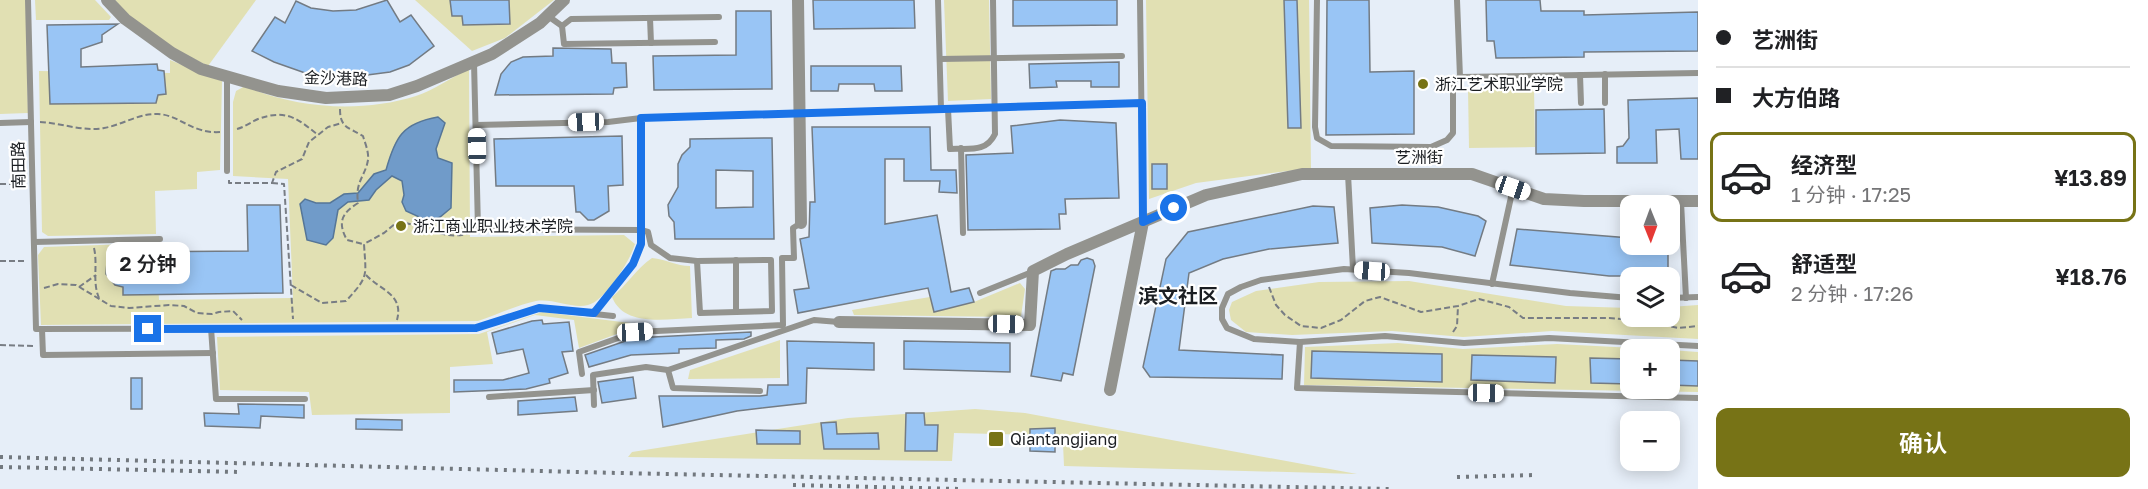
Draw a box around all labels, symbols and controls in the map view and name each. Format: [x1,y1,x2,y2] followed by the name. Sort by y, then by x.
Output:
[1752,26,1818,53] text: 艺洲街
[304,67,368,89] street label: 金沙港路
[1435,74,1563,94] place label: 浙江艺术职业学院
[1416,77,1430,91] marker: 浙江艺术职业学院
[1752,84,1840,111] text: 大方伯路
[568,112,604,132] car
[468,128,486,164] car
[8,141,28,189] street label: 南田路
[1395,147,1443,167] street label: 艺洲街
[1719,150,1773,204] icon: car
[1791,151,1857,178] text: 经济型
[2054,164,2127,191] text: ¥13.89
[1493,174,1533,202] car
[1791,182,1911,206] text: 1 分钟 · 17:25
[1160,194,1187,221] route start
[1620,195,1680,255] north arrow
[1620,195,1680,471] map controls
[413,216,573,236] place label: 浙江商业职业技术学院
[394,219,408,233] marker: 浙江商业职业技术学院
[106,242,190,284] callout: 2 分钟
[1719,249,1773,303] icon: car
[1791,250,1857,277] text: 舒适型
[120,251,176,275] text: 2 分钟
[1353,261,1391,281] car
[2055,263,2127,290] text: ¥18.76
[1620,267,1680,327] button: layers
[1791,281,1914,305] text: 2 分钟 · 17:26
[1138,283,1218,307] district label: 滨文社区
[134,315,161,342] route end
[988,315,1024,333] car
[617,322,653,342] car
[1620,339,1680,399] button: +
[1468,384,1504,402] car
[1716,408,2130,477] button: 确认
[1620,411,1680,471] button: −
[1010,429,1117,449] place label: Qiantangjiang
[987,430,1005,448] marker: Qiantangjiang

